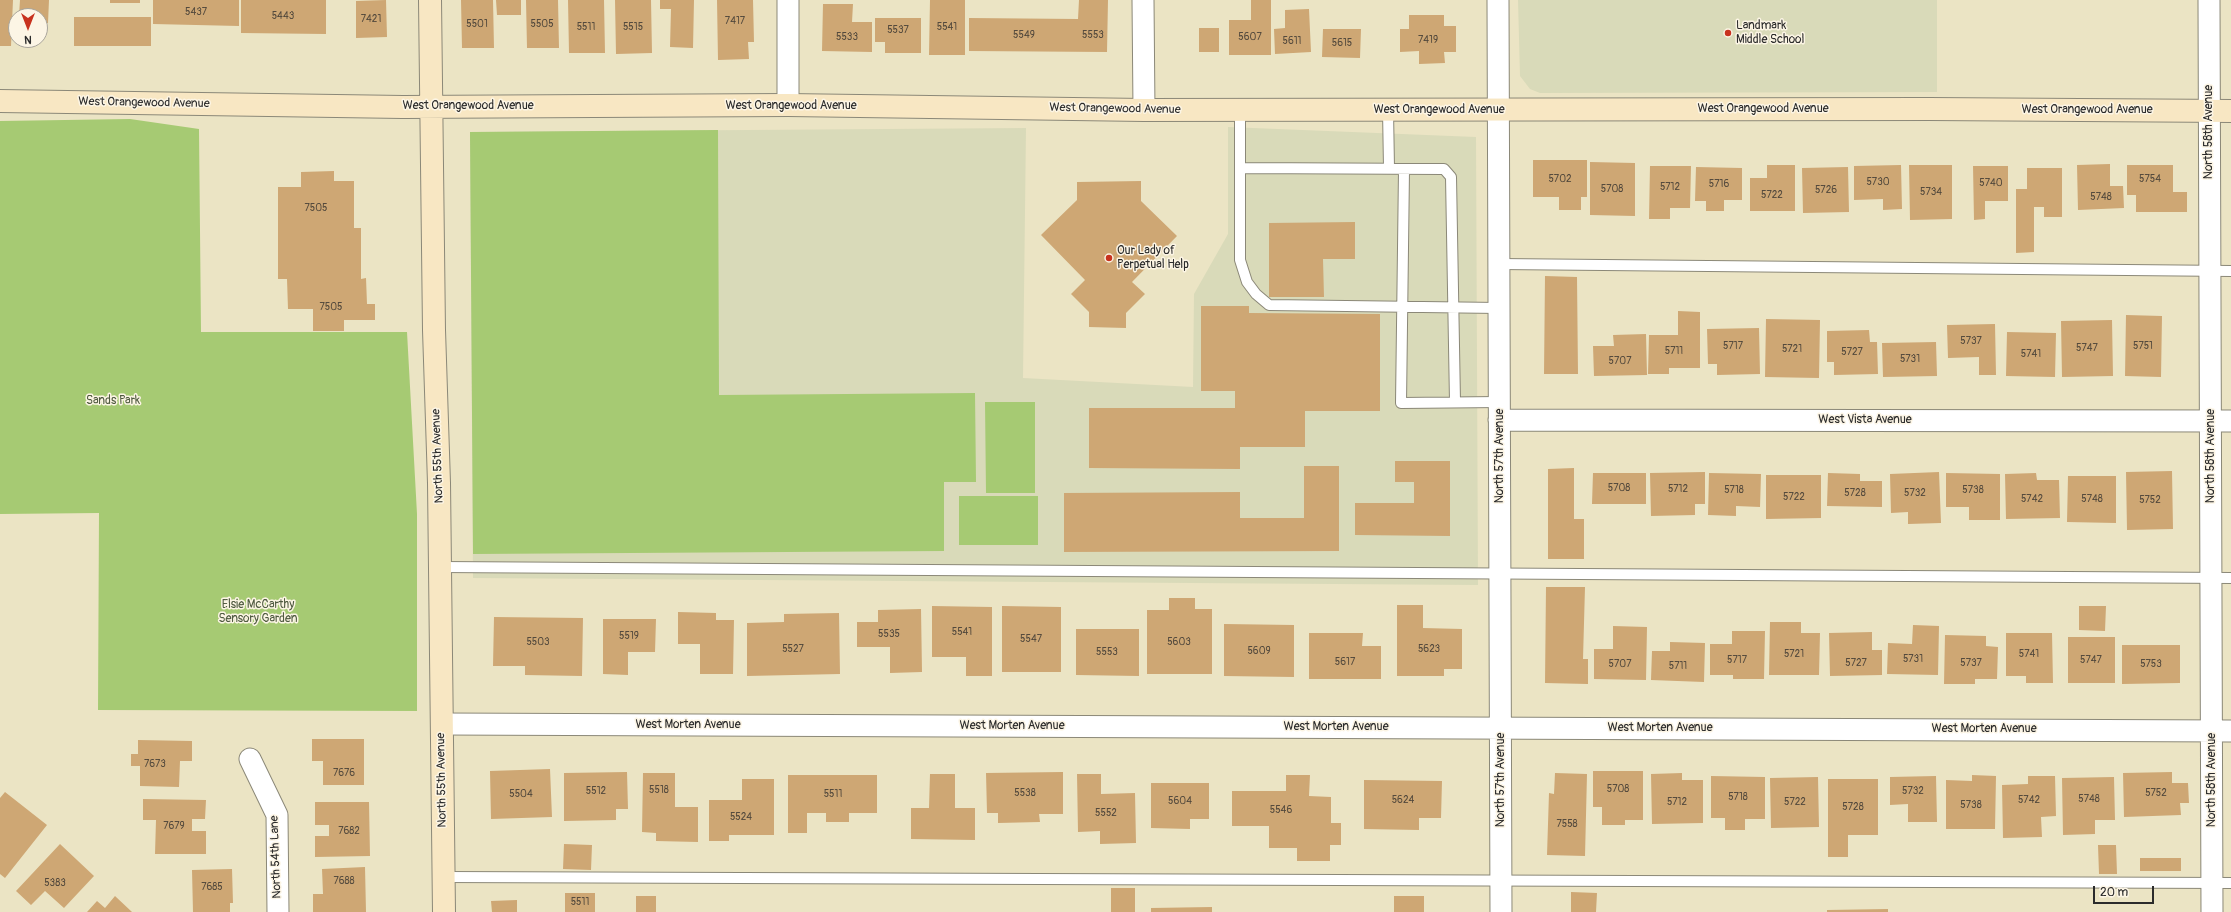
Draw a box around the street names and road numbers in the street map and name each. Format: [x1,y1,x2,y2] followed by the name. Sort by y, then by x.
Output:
[2202,85,2216,179] street label: North 58th Avenue
[78,95,210,111] street label: West Orangewood Avenue
[402,99,534,113] street label: West Orangewood Avenue
[725,99,857,113] street label: West Orangewood Avenue
[1049,101,1181,117] street label: West Orangewood Avenue
[1697,102,1829,116] street label: West Orangewood Avenue
[1373,103,1505,117] street label: West Orangewood Avenue
[2021,103,2153,117] street label: West Orangewood Avenue
[429,408,447,504] street label: North 55th Avenue
[1493,409,1507,503] street label: North 57th Avenue
[2204,409,2218,503] street label: North 58th Avenue
[1818,413,1912,427] street label: West Vista Avenue
[635,718,741,732] street label: West Morten Avenue
[959,719,1065,733] street label: West Morten Avenue
[1283,720,1389,734] street label: West Morten Avenue
[1607,721,1713,735] street label: West Morten Avenue
[1931,722,2037,736] street label: West Morten Avenue
[434,732,450,828] street label: North 55th Avenue
[1494,733,1508,827] street label: North 57th Avenue
[2205,733,2219,827] street label: North 58th Avenue
[267,815,285,899] street label: North 54th Lane

